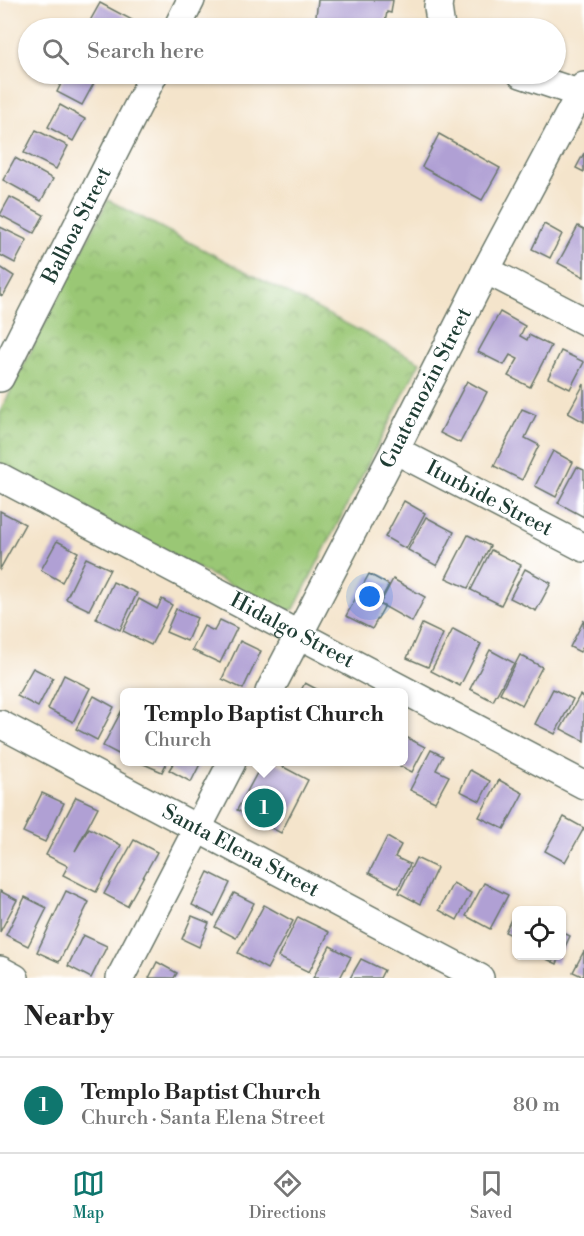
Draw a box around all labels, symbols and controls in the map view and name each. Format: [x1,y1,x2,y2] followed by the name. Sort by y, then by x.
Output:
[18,18,566,84] search box
[39,35,72,68] icon: search
[87,38,204,65] text: Search here
[36,162,118,289] street label: Balboa Street
[374,303,478,473] street label: Guatemozin Street
[421,455,557,543] street label: Iturbide Street
[355,582,384,611] your location
[225,588,359,675] street label: Hidalgo Street
[120,688,408,766] popup
[144,701,384,728] text: Templo Baptist Church
[144,728,212,753] text: Church
[244,786,284,830] pin: 1
[157,799,324,904] street label: Santa Elena Street
[512,906,566,960] map controls
[512,906,566,960] button: locate
[24,1001,114,1033] text: Nearby
[81,1079,321,1106] text: Templo Baptist Church
[39,1093,48,1118] text: 1
[513,1093,560,1118] text: 80 m
[81,1106,325,1131] text: Church · Santa Elena Street
[72,1167,105,1223] tab: Map
[249,1167,326,1223] tab: Directions
[470,1167,512,1223] tab: Saved

